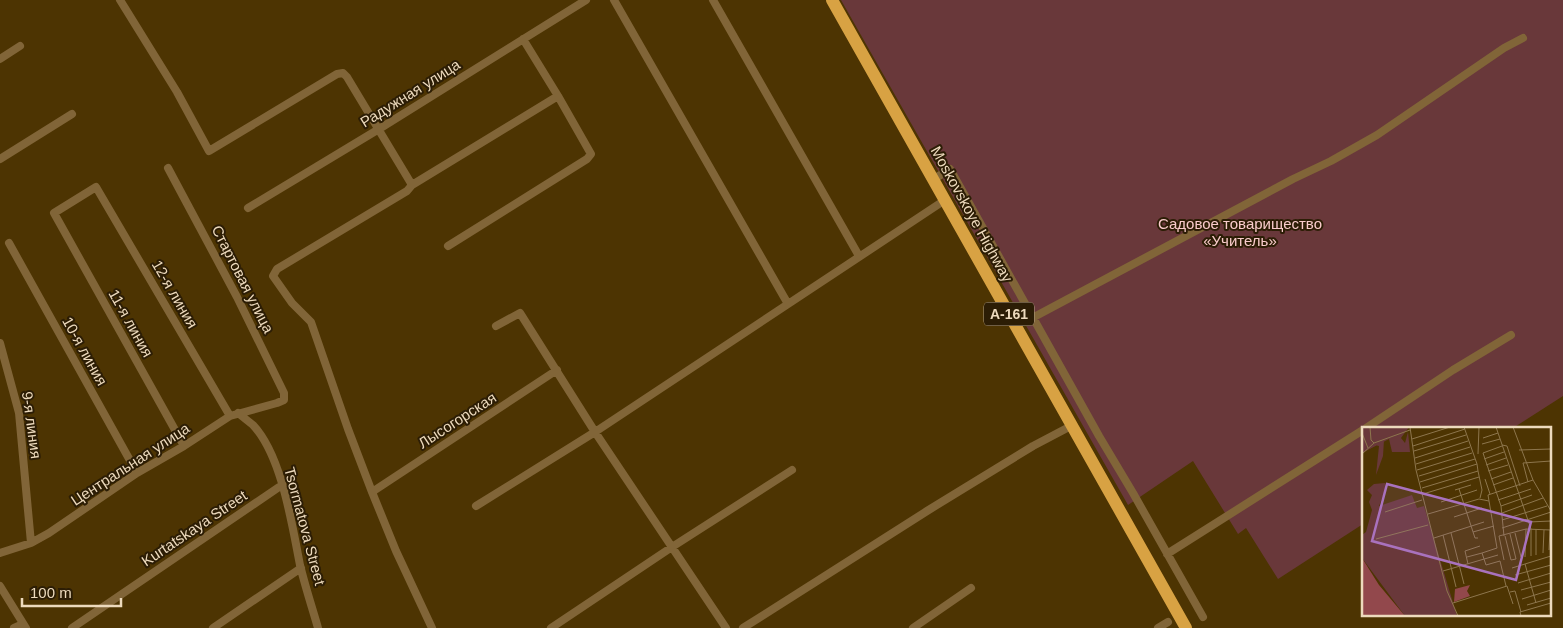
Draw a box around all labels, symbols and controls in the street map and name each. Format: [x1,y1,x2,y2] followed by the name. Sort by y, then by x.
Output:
[357,55,464,131] street label: Радужная улица
[928,143,1017,285] street label: Moskovskoye Highway
[1158,215,1322,249] park label: Садовое товарищество «Учитель»
[209,222,278,336] street label: Стартовая улица
[149,257,201,331] street label: 12-я линия
[105,286,157,360] street label: 11-я линия
[984,302,1034,326] road number: А-161
[59,314,111,388] street label: 10-я линия
[415,389,499,451] street label: Лысогорская
[19,390,45,460] street label: 9-я линия
[68,419,193,509] street label: Центральная улица
[1362,427,1550,616] inset map
[281,465,329,588] street label: Tsormatova Street
[138,486,251,570] street label: Kurtatskaya Street
[22,576,121,608] scale bar
[30,584,72,601] text: 100 m

